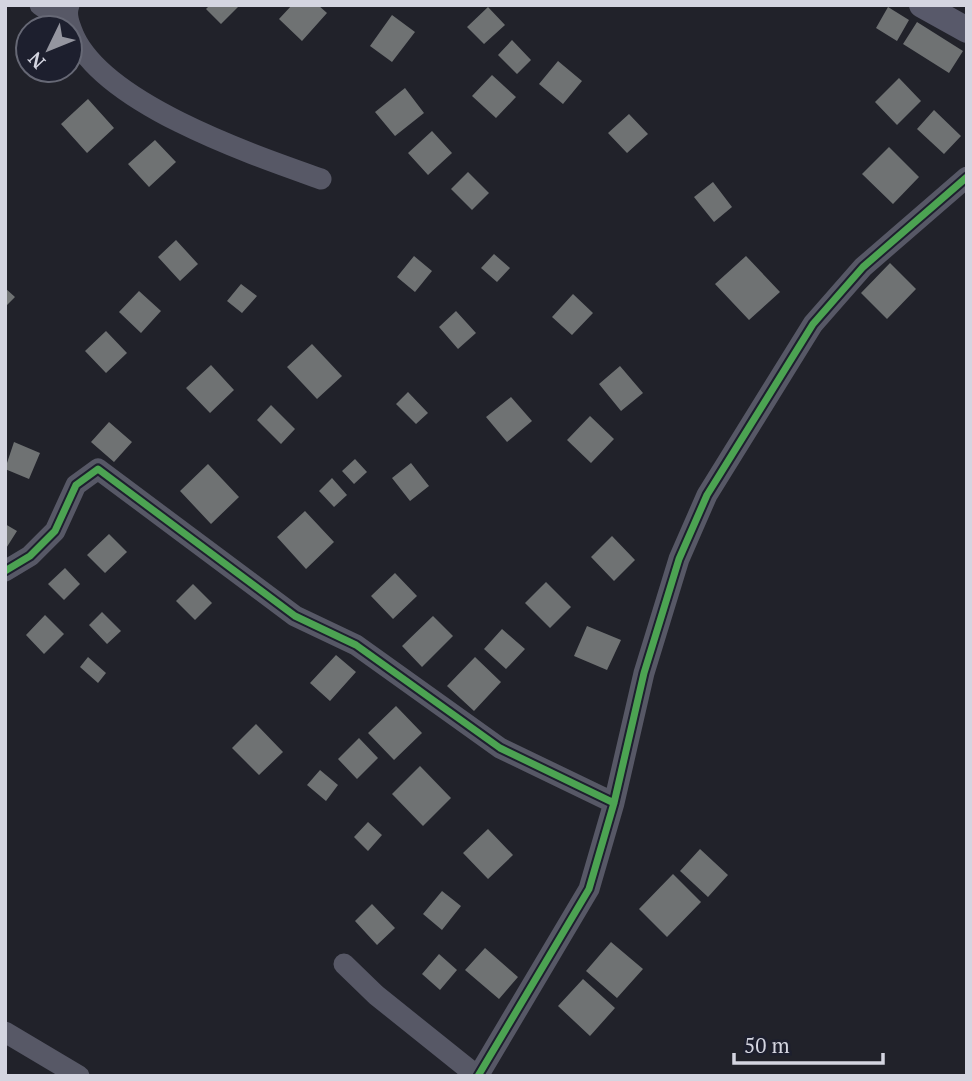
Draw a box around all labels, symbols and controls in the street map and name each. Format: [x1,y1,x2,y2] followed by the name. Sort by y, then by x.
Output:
[14,14,84,84] north arrow
[22,47,50,75] text: N
[734,1021,883,1066] scale bar
[744,1031,790,1059] text: 50 m

